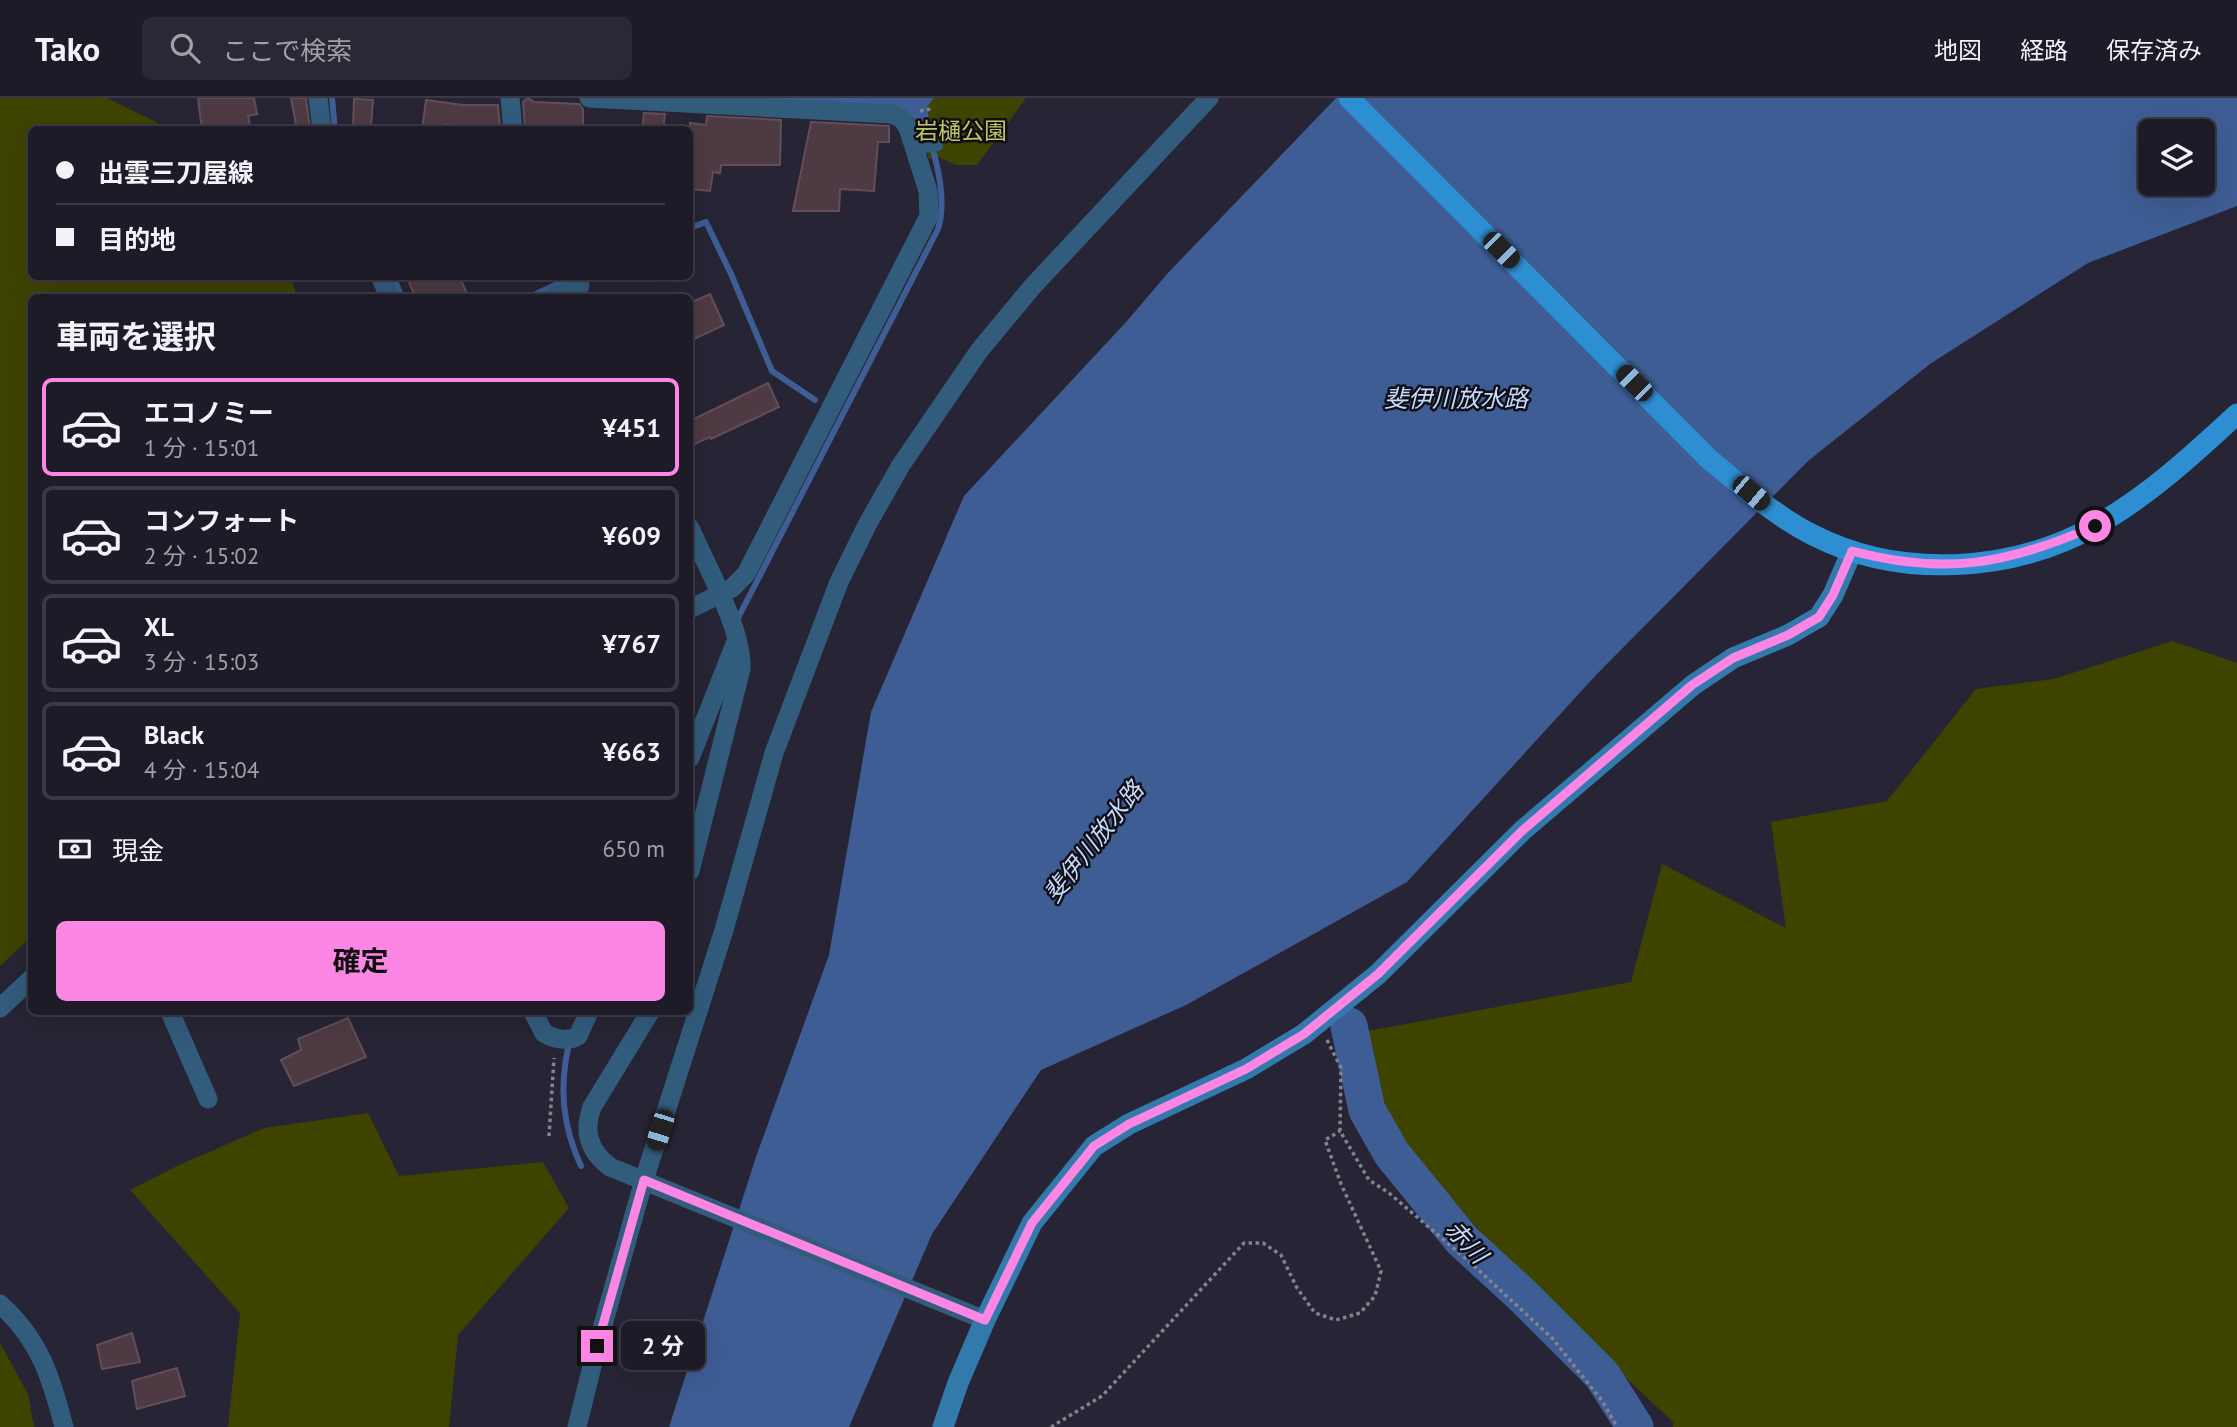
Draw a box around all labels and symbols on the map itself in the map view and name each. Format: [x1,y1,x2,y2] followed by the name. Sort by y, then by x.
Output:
[915,116,1007,145] park label: 岩樋公園
[1479,228,1524,272] car
[1612,361,1657,405] car
[1384,383,1530,414] water label: 斐伊川放水路
[1729,471,1774,515] car
[2079,510,2111,542] route start
[1037,774,1151,908] water label: 斐伊川放水路
[644,1107,677,1153] car
[1439,1214,1496,1272] water label: 赤川
[622,1322,706,1370] callout: 2 分
[581,1330,613,1362] route end

